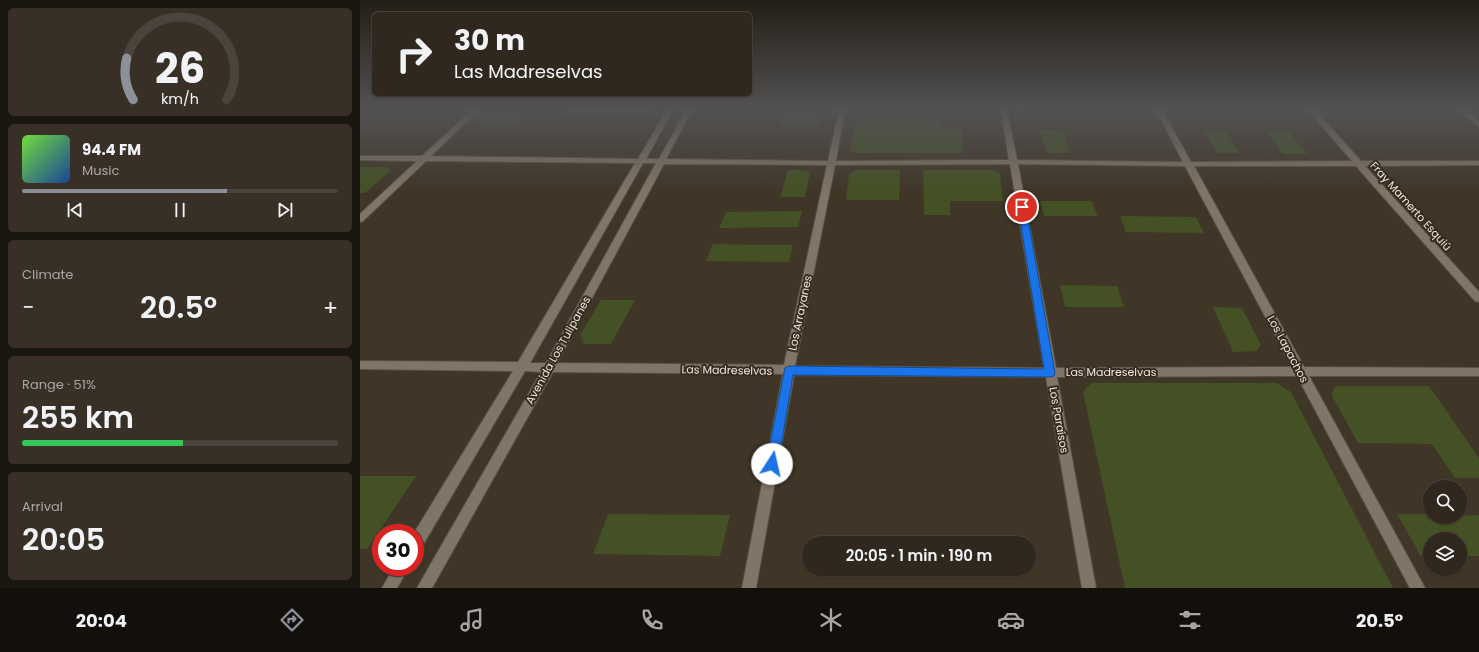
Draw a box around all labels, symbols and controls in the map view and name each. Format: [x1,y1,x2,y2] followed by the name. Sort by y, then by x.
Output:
[454,21,525,60] text: 30 m
[388,28,440,80] icon: right
[155,39,205,98] text: 26
[454,59,603,84] text: Las Madreselvas
[161,89,199,109] text: km/h
[82,139,141,160] text: 94.4 FM
[1367,158,1455,254] street label: Fray Mamerto Esquiú
[82,161,119,180] text: Music
[1005,190,1039,224] pin
[1011,196,1033,218] icon: arrive
[64,199,86,221] icon: previous
[169,199,191,221] icon: pause
[274,199,296,221] icon: next
[22,265,73,284] text: Climate
[784,274,816,352] street label: Los Arrayanes
[140,286,217,329] text: 20.5°
[22,292,34,323] text: −
[323,292,338,323] text: +
[522,293,595,407] street label: Avenida Los Tulipanes
[1264,313,1313,386] street label: Los Lapachos
[681,361,773,379] street label: Las Madreselvas
[1066,364,1157,380] street label: Las Madreselvas
[22,375,96,394] text: Range · 51%
[1045,386,1073,455] street label: Los Paraísos
[22,396,134,439] text: 255 km
[751,443,793,485] position arrow
[1423,480,1467,576] map controls
[1423,480,1467,524] button: search
[22,497,63,516] text: Arrival
[22,518,105,561] text: 20:05
[372,524,424,576] speed limit sign: 30
[1423,532,1467,576] button: layers
[846,545,992,566] text: 20:05 · 1 min · 190 m
[278,606,306,634] icon: directions
[458,606,486,634] icon: music
[638,606,666,634] icon: phone
[817,606,845,634] icon: climate
[997,606,1025,634] icon: car
[1176,606,1204,634] icon: filters
[76,608,127,633] text: 20:04
[1356,608,1403,633] text: 20.5°

